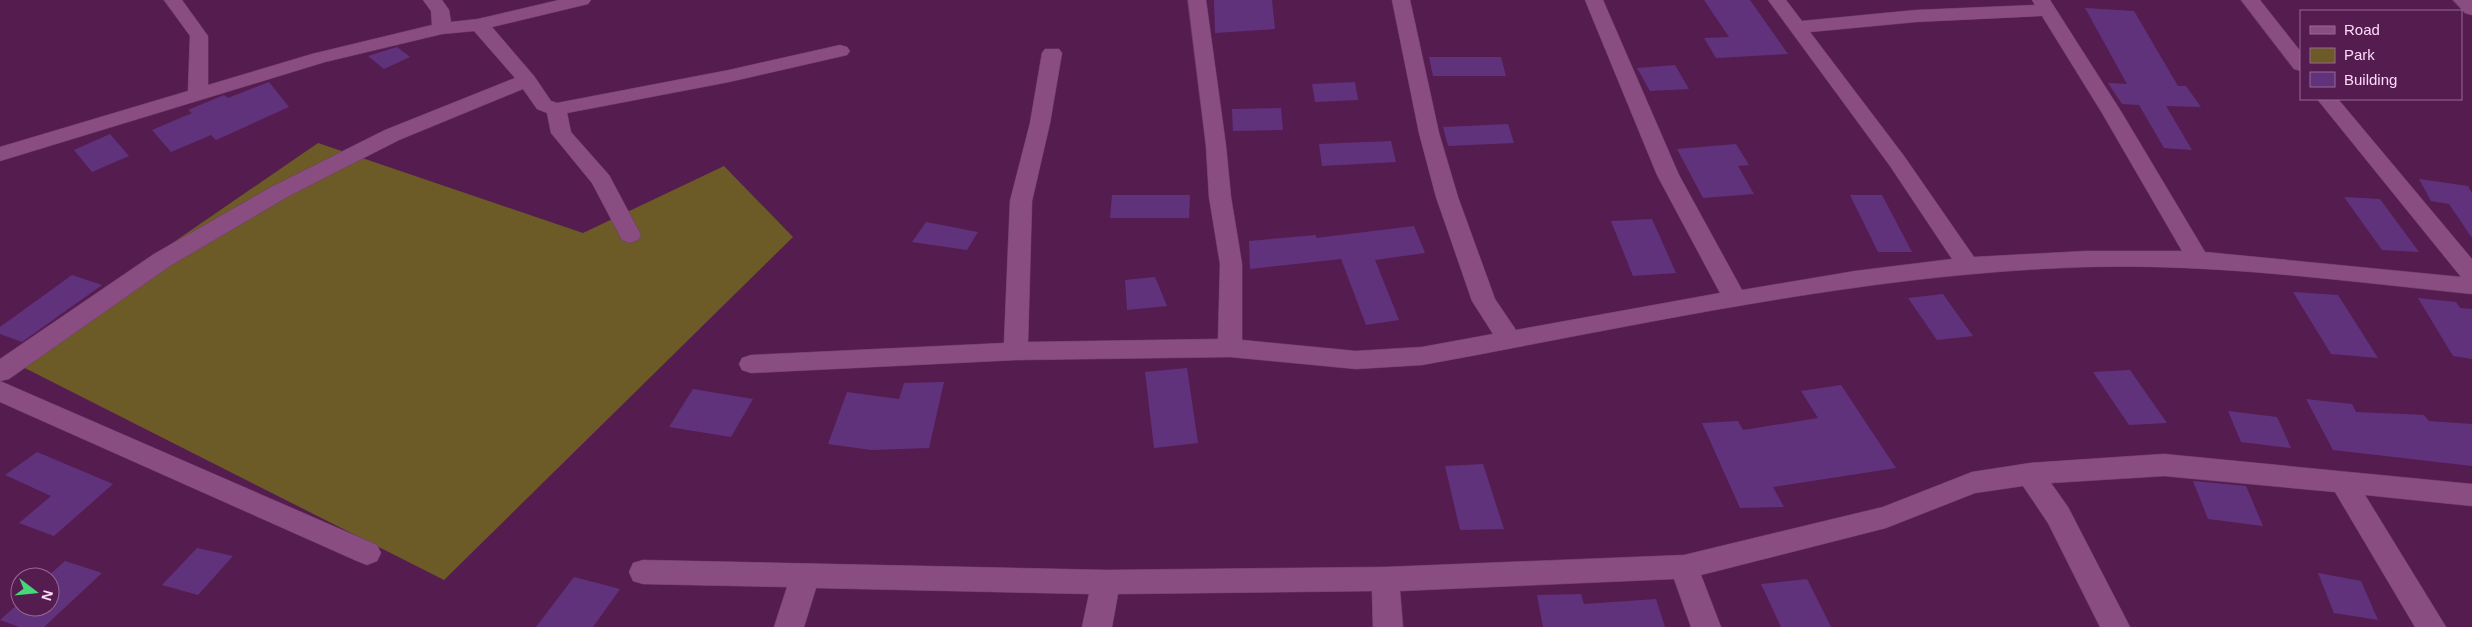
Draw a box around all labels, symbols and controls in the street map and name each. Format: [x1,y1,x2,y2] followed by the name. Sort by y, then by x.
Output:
[2300,10,2462,100] legend
[2344,21,2380,38] text: Road
[2344,46,2375,63] text: Park
[2344,71,2397,88] text: Building
[10,567,60,617] north arrow
[38,589,57,603] text: N

